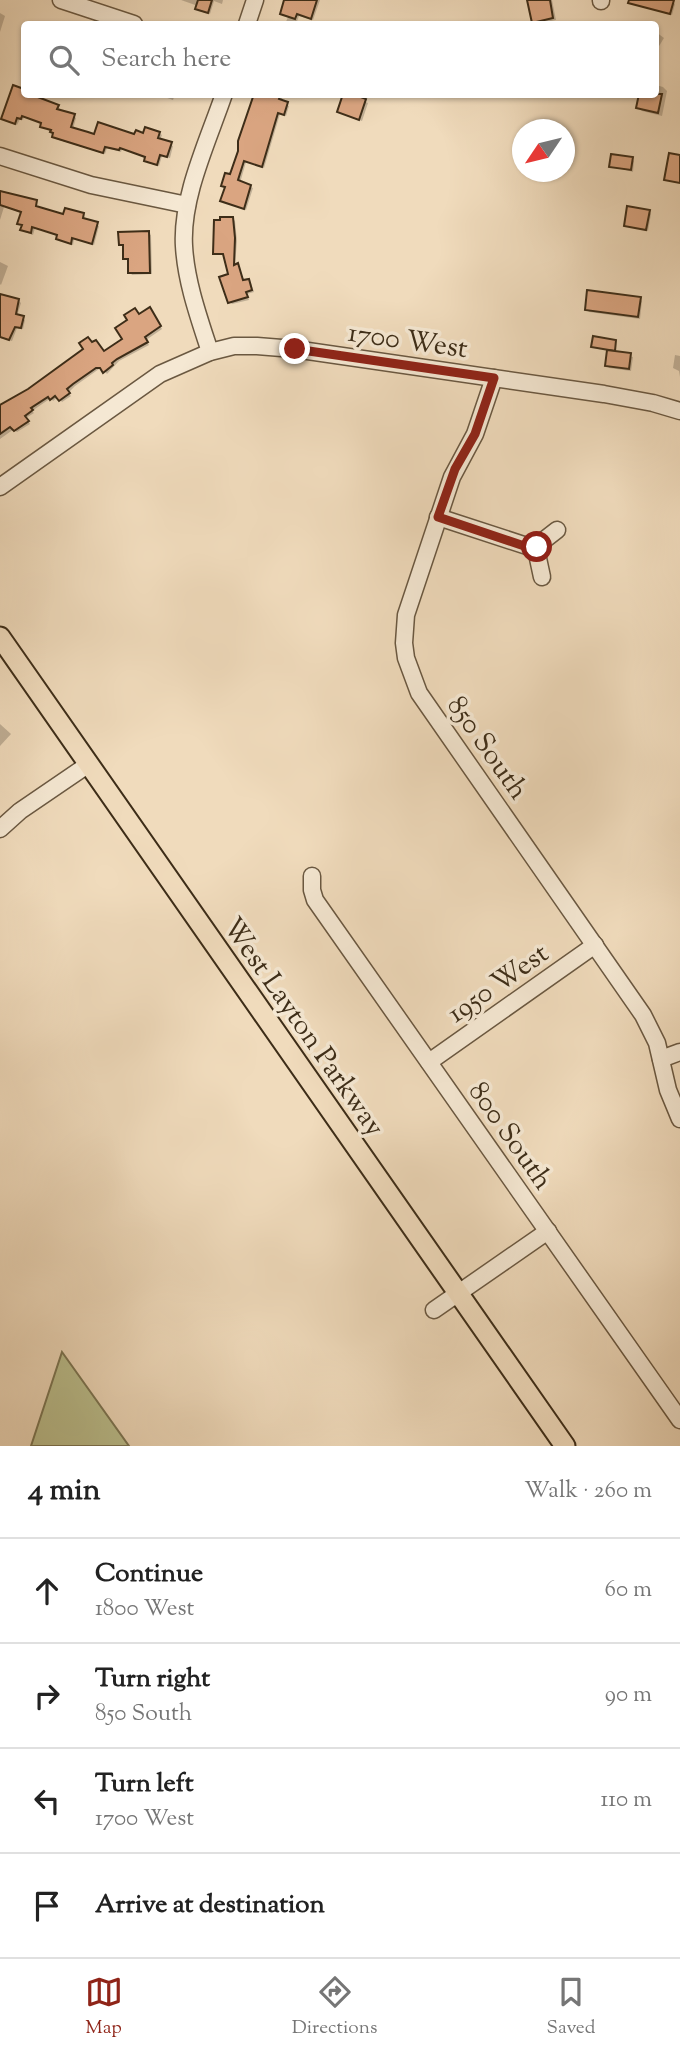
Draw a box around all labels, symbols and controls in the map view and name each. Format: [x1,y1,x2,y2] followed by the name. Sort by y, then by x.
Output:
[21,21,659,98] search box
[45,41,83,79] icon: search
[101,41,231,78] text: Search here
[512,119,575,182] north arrow
[345,314,470,370] street label: 1700 West
[279,333,310,364] route end
[521,531,552,562] route start
[436,689,537,809] street label: 850 South
[212,910,393,1145] street label: West Layton Parkway
[440,935,558,1034] street label: 1950 West
[458,1075,561,1199] street label: 800 South
[28,1470,101,1513] text: 4 min
[524,1475,652,1508] text: Walk · 260 m
[95,1556,203,1593] text: Continue
[28,1572,66,1610] icon: ahead
[604,1574,652,1607] text: 60 m
[95,1593,194,1626] text: 1800 West
[95,1661,210,1698] text: Turn right
[28,1677,66,1715] icon: right
[605,1679,652,1712] text: 90 m
[95,1698,192,1731] text: 850 South
[95,1766,194,1803] text: Turn left
[28,1782,66,1820] icon: left
[601,1784,652,1817] text: 110 m
[95,1803,194,1836] text: 1700 West
[28,1887,66,1925] icon: arrive
[95,1887,325,1924] text: Arrive at destination
[85,1973,123,2042] tab: Map
[292,1973,377,2042] tab: Directions
[547,1973,595,2042] tab: Saved

